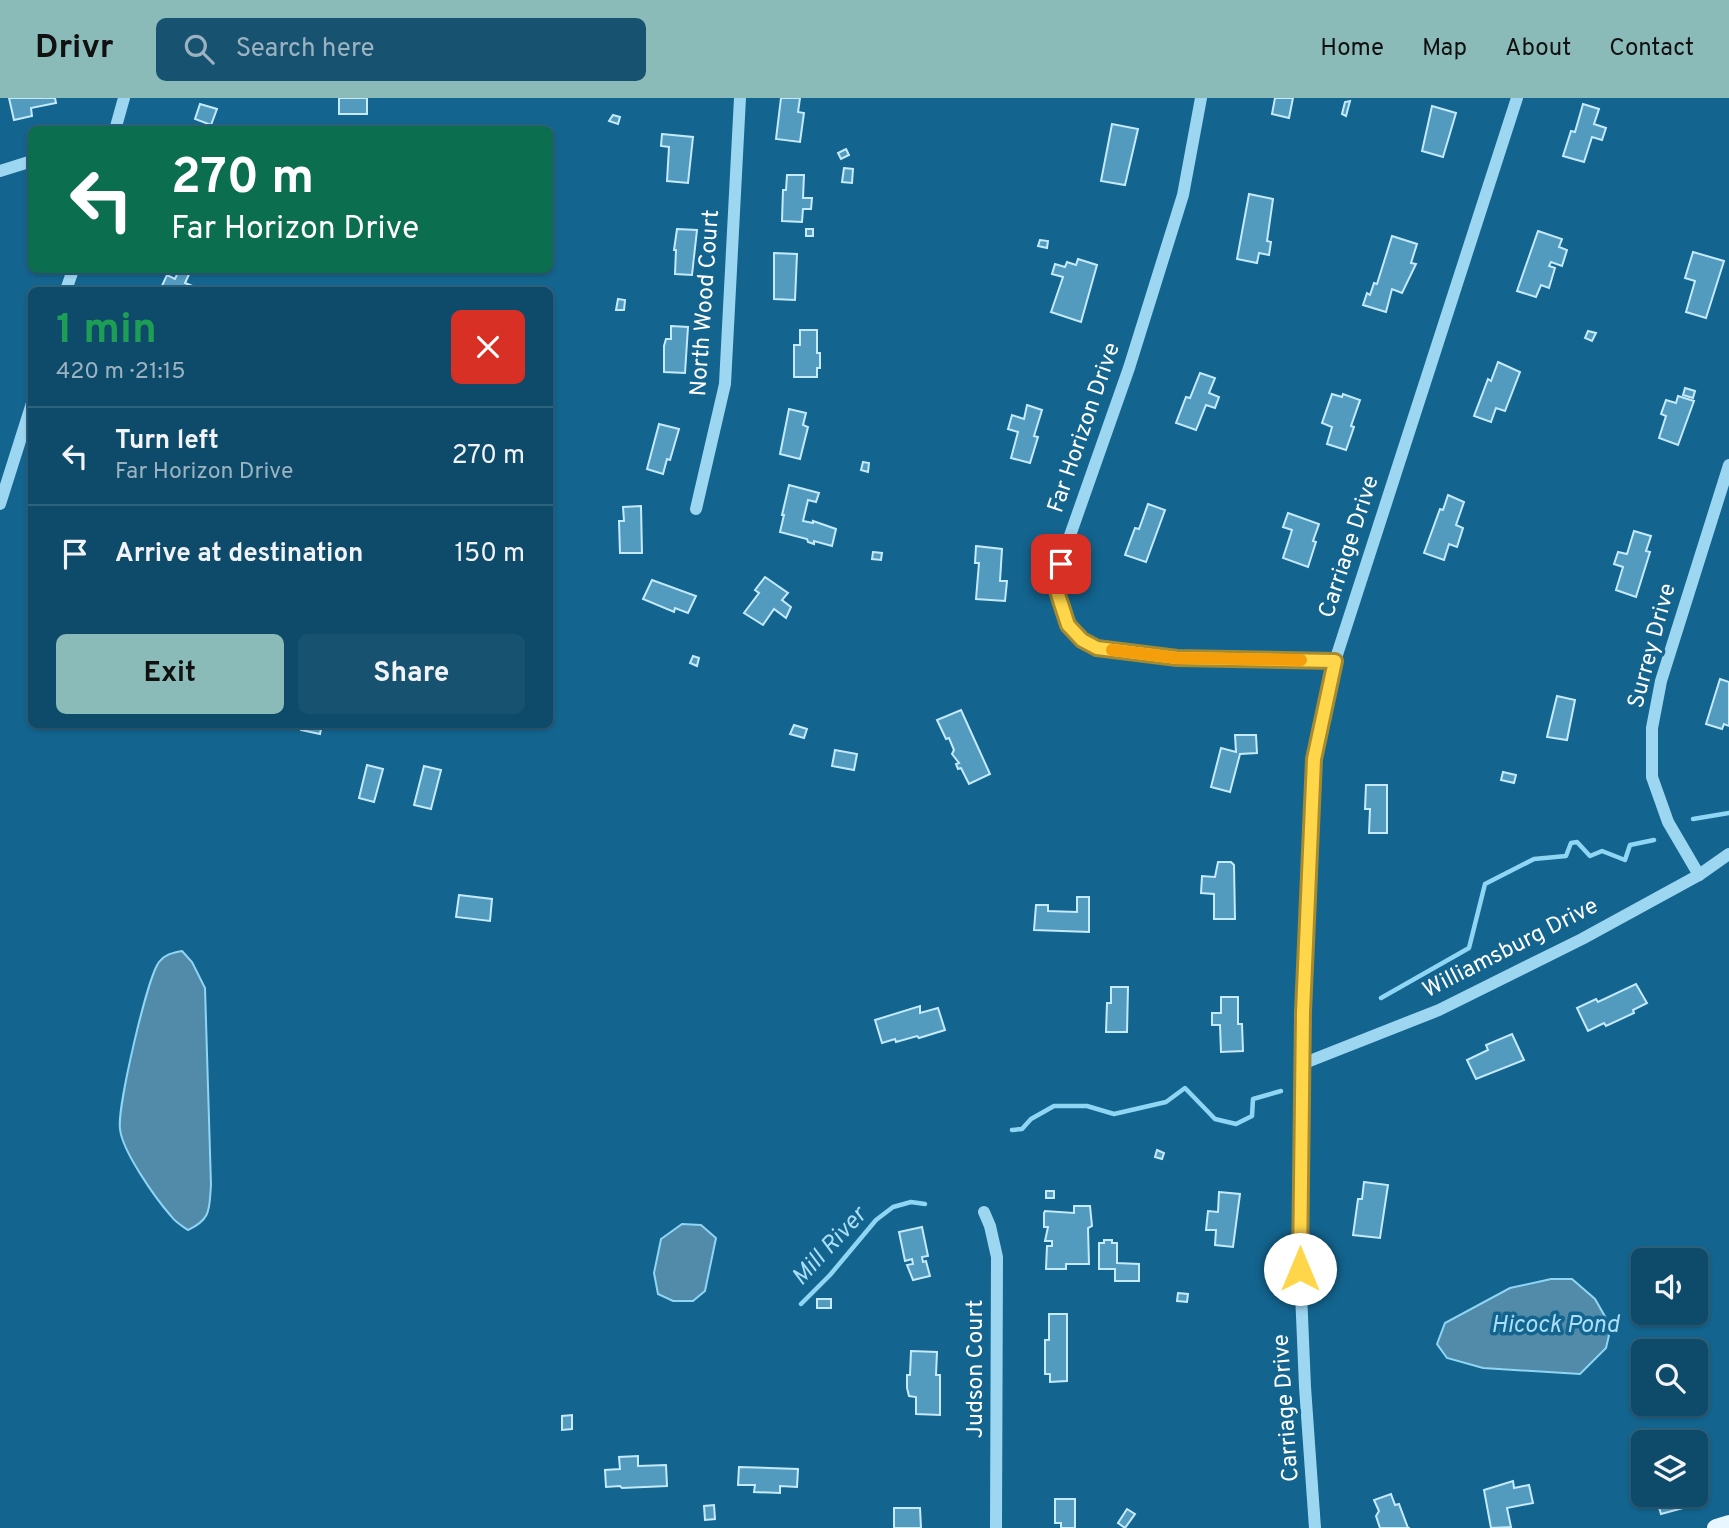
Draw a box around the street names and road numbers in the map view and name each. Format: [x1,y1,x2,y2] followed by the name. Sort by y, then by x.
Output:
[685,209,727,397] street label: North Wood Court
[1042,339,1128,517] street label: Far Horizon Drive
[1313,472,1387,622] street label: Carriage Drive
[1622,580,1684,712] street label: Surrey Drive
[1418,892,1604,1006] street label: Williamsburg Drive
[962,1300,991,1438] street label: Judson Court
[1267,1333,1307,1483] street label: Carriage Drive

